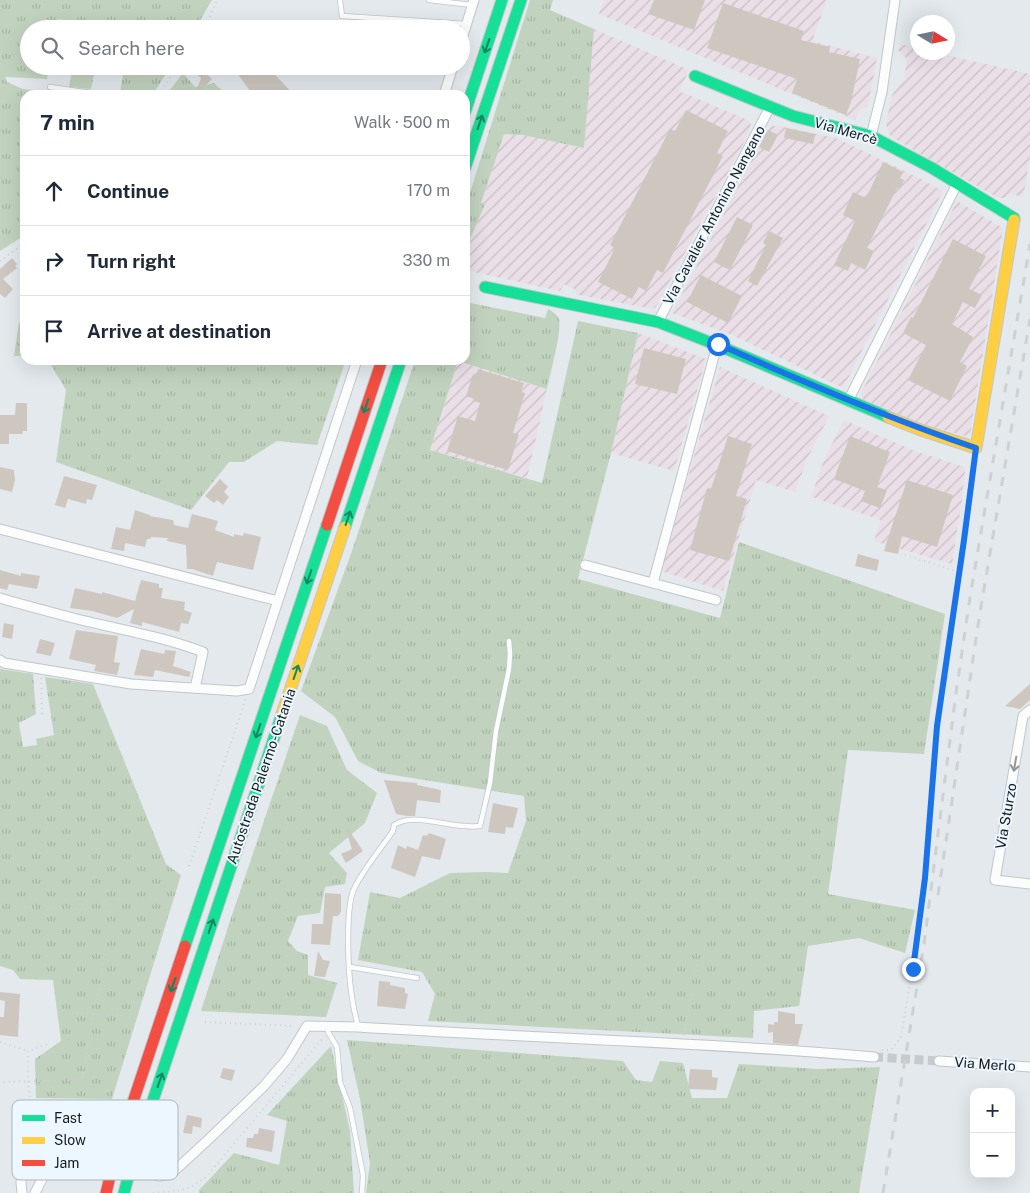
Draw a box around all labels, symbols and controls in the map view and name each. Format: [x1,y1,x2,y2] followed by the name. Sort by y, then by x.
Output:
[910,15,955,60] north arrow
[20,20,470,75] search box
[38,34,66,62] icon: search
[78,37,185,59] text: Search here
[482,38,491,54] one-way arrow
[40,110,95,135] text: 7 min
[354,113,450,132] text: Walk · 500 m
[476,114,486,130] one-way arrow
[812,114,880,148] street label: Via Mercè
[660,123,768,307] street label: Via Cavalier Antonino Nangano
[40,177,68,205] icon: ahead
[87,180,169,202] text: Continue
[407,181,450,200] text: 170 m
[40,247,68,275] icon: right
[87,250,176,272] text: Turn right
[403,251,450,270] text: 330 m
[40,317,68,345] icon: arrive
[87,320,271,342] text: Arrive at destination
[707,333,730,356] route start
[361,398,371,414] one-way arrow
[344,511,353,526] one-way arrow
[304,569,313,584] one-way arrow
[292,664,302,680] one-way arrow
[223,686,299,866] street label: Autostrada Palermo-Catania
[252,723,262,739] one-way arrow
[1009,756,1019,772] one-way arrow
[992,782,1020,850] street label: Via Sturzo
[207,918,217,934] one-way arrow
[902,958,925,981] route end
[167,976,177,992] one-way arrow
[954,1054,1016,1074] street label: Via Merlo
[156,1072,165,1088] one-way arrow
[970,1088,1015,1178] map controls
[970,1088,1015,1133] button: +
[12,1100,178,1180] legend
[54,1110,82,1126] text: Fast
[54,1132,86,1148] text: Slow
[970,1133,1015,1178] button: −
[54,1155,79,1171] text: Jam

